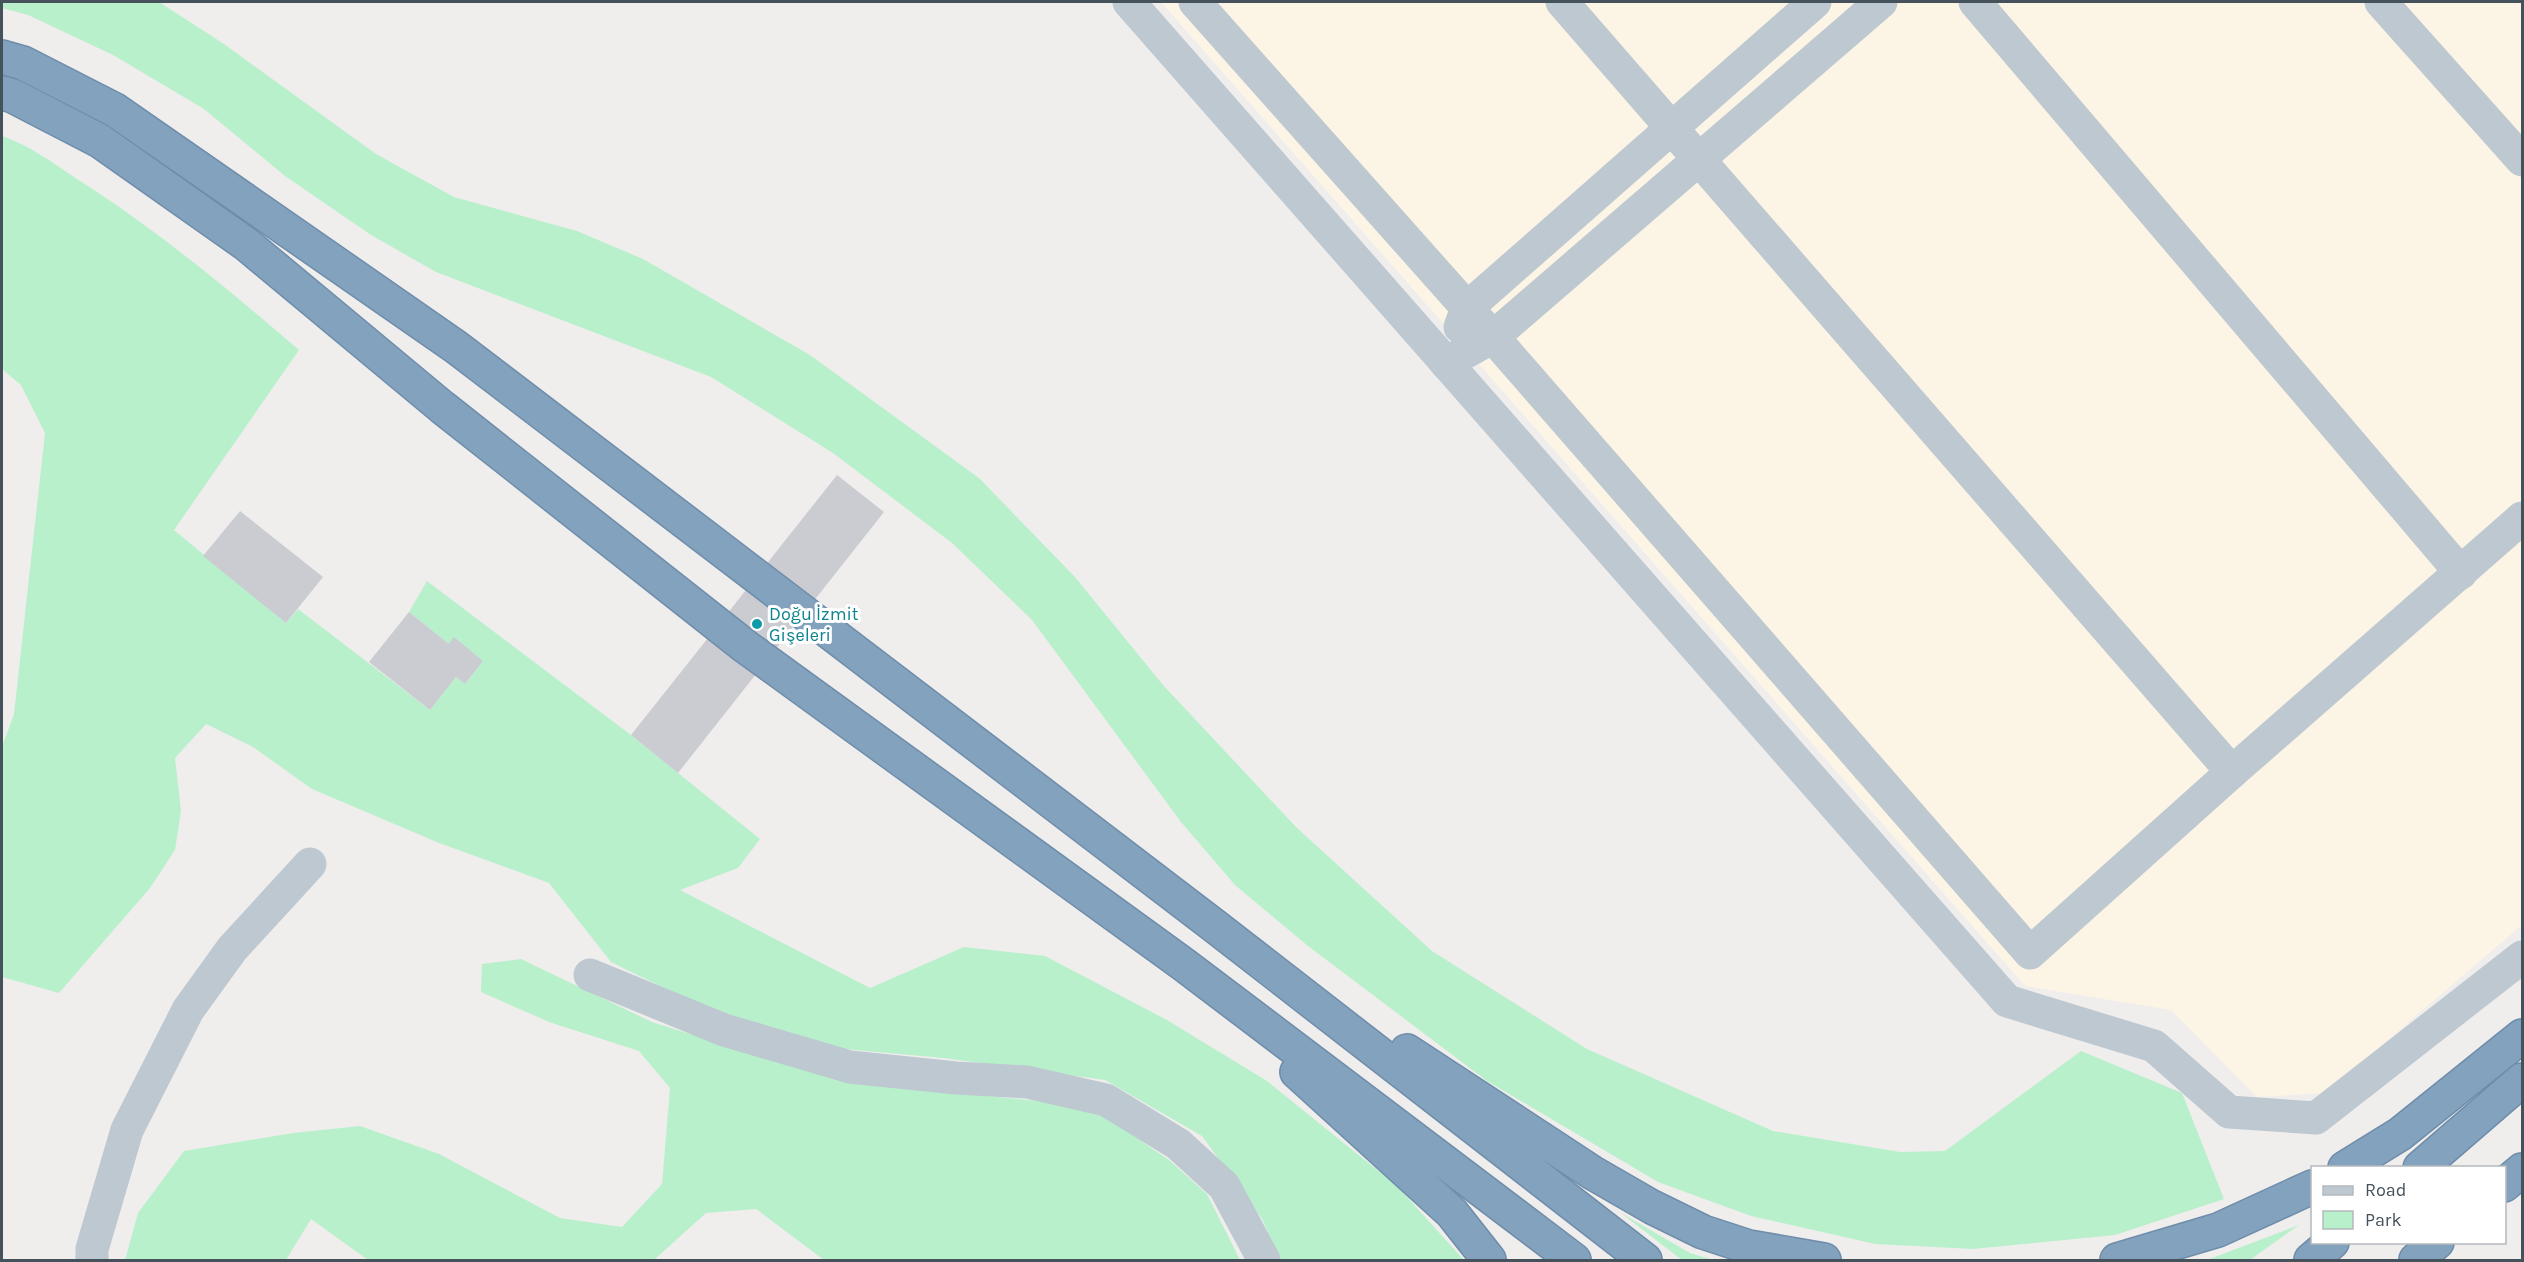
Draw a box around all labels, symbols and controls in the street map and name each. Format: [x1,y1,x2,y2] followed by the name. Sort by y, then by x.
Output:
[769,603,859,646] place label: Doğu İzmit Gişeleri
[750,617,764,631] marker: Doğu İzmit Gişeleri
[2311,1166,2506,1244] legend
[2365,1179,2406,1201] text: Road
[2365,1209,2402,1231] text: Park

